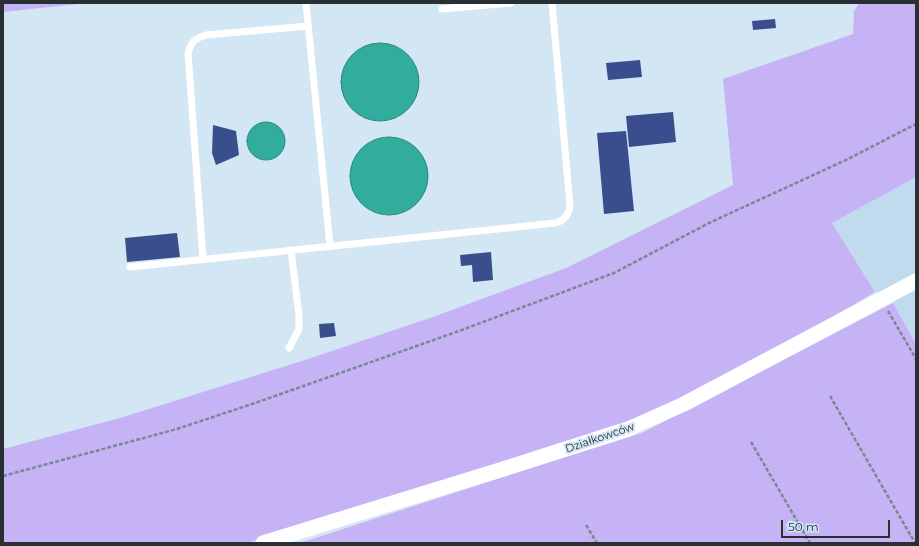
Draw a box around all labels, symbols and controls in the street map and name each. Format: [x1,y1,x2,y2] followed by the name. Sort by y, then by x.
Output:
[564,420,636,456] street label: Działkowców
[783,512,892,538] scale bar
[788,519,819,534] text: 50 m

